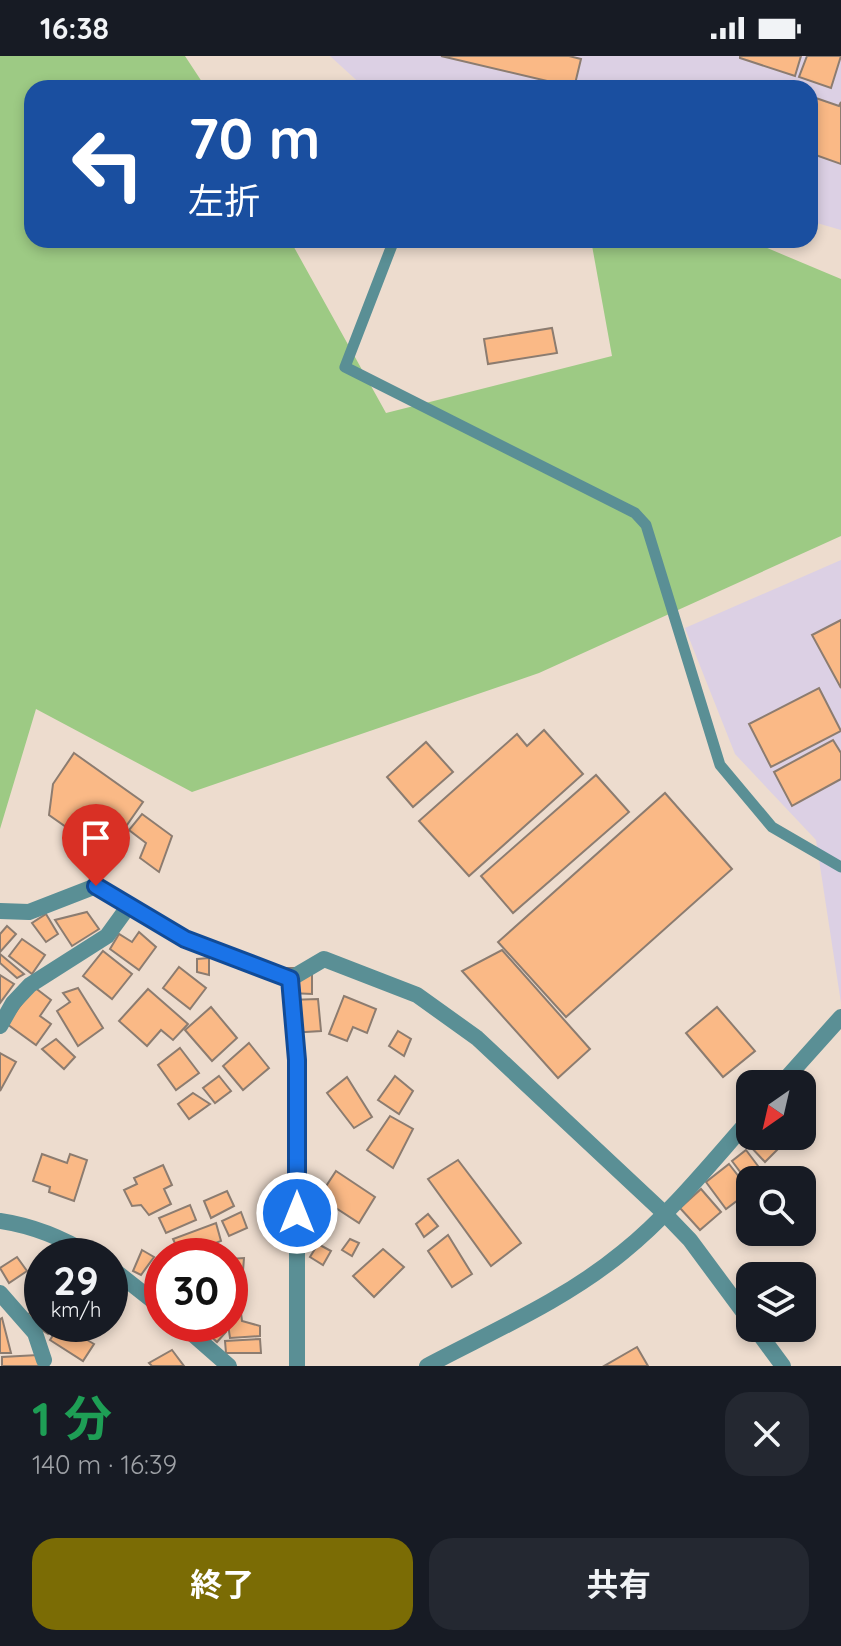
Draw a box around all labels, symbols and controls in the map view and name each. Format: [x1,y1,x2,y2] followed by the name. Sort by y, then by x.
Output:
[40,9,109,47] text: 16:38
[188,103,320,173] text: 70 m
[56,112,160,216] icon: left
[188,178,260,223] text: 左折
[62,804,130,886] pin
[74,816,118,860] icon: arrive
[736,1070,816,1150] north arrow
[736,1070,816,1342] map controls
[736,1166,816,1246] button: search
[255,1171,339,1255] position arrow
[144,1238,248,1342] speed limit sign: 30
[53,1255,99,1305] text: 29
[736,1262,816,1342] button: layers
[51,1297,101,1322] text: km/h
[32,1388,112,1448] text: 1 分
[725,1392,809,1476] button: close
[32,1448,177,1481] text: 140 m · 16:39
[32,1538,413,1630] button: 終了
[429,1538,809,1630] button: 共有

